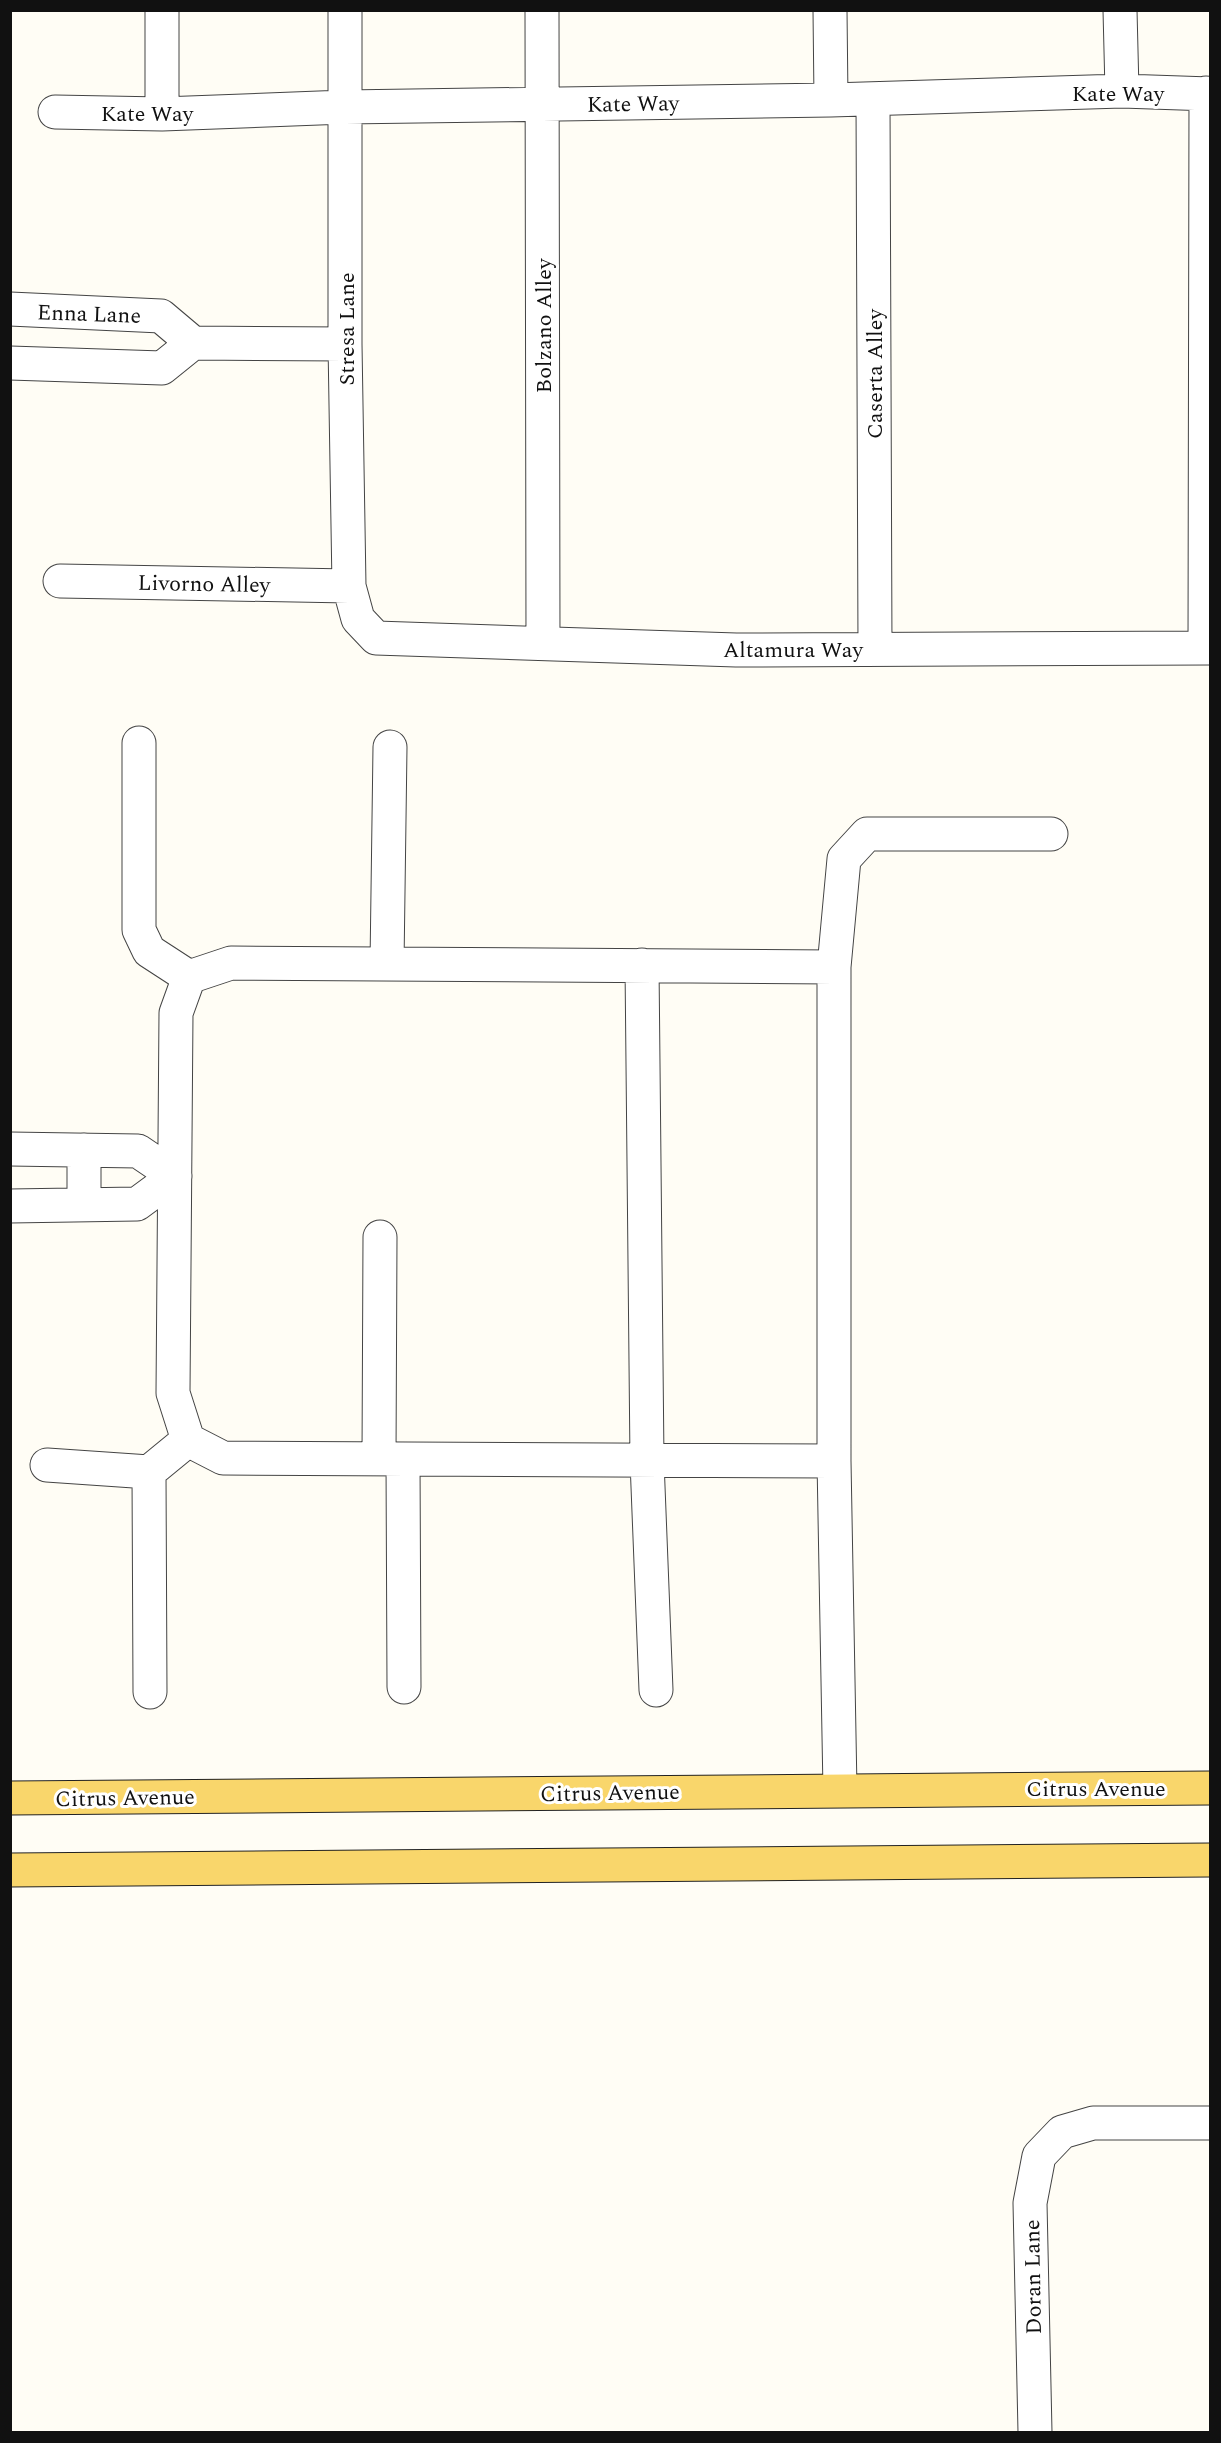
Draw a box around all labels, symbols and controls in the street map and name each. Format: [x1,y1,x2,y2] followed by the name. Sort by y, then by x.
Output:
[1072,78,1166,111] street label: Kate Way
[587,87,681,122] street label: Kate Way
[101,98,195,131] street label: Kate Way
[528,257,561,394] street label: Bolzano Alley
[331,272,364,386] street label: Stresa Lane
[36,296,142,333] street label: Enna Lane
[859,308,892,439] street label: Caserta Alley
[137,567,272,602] street label: Livorno Alley
[723,634,864,667] street label: Altamura Way
[1026,1773,1166,1806] street label: Citrus Avenue
[540,1776,680,1811] street label: Citrus Avenue
[55,1781,195,1816] street label: Citrus Avenue
[1016,2219,1051,2335] street label: Doran Lane

